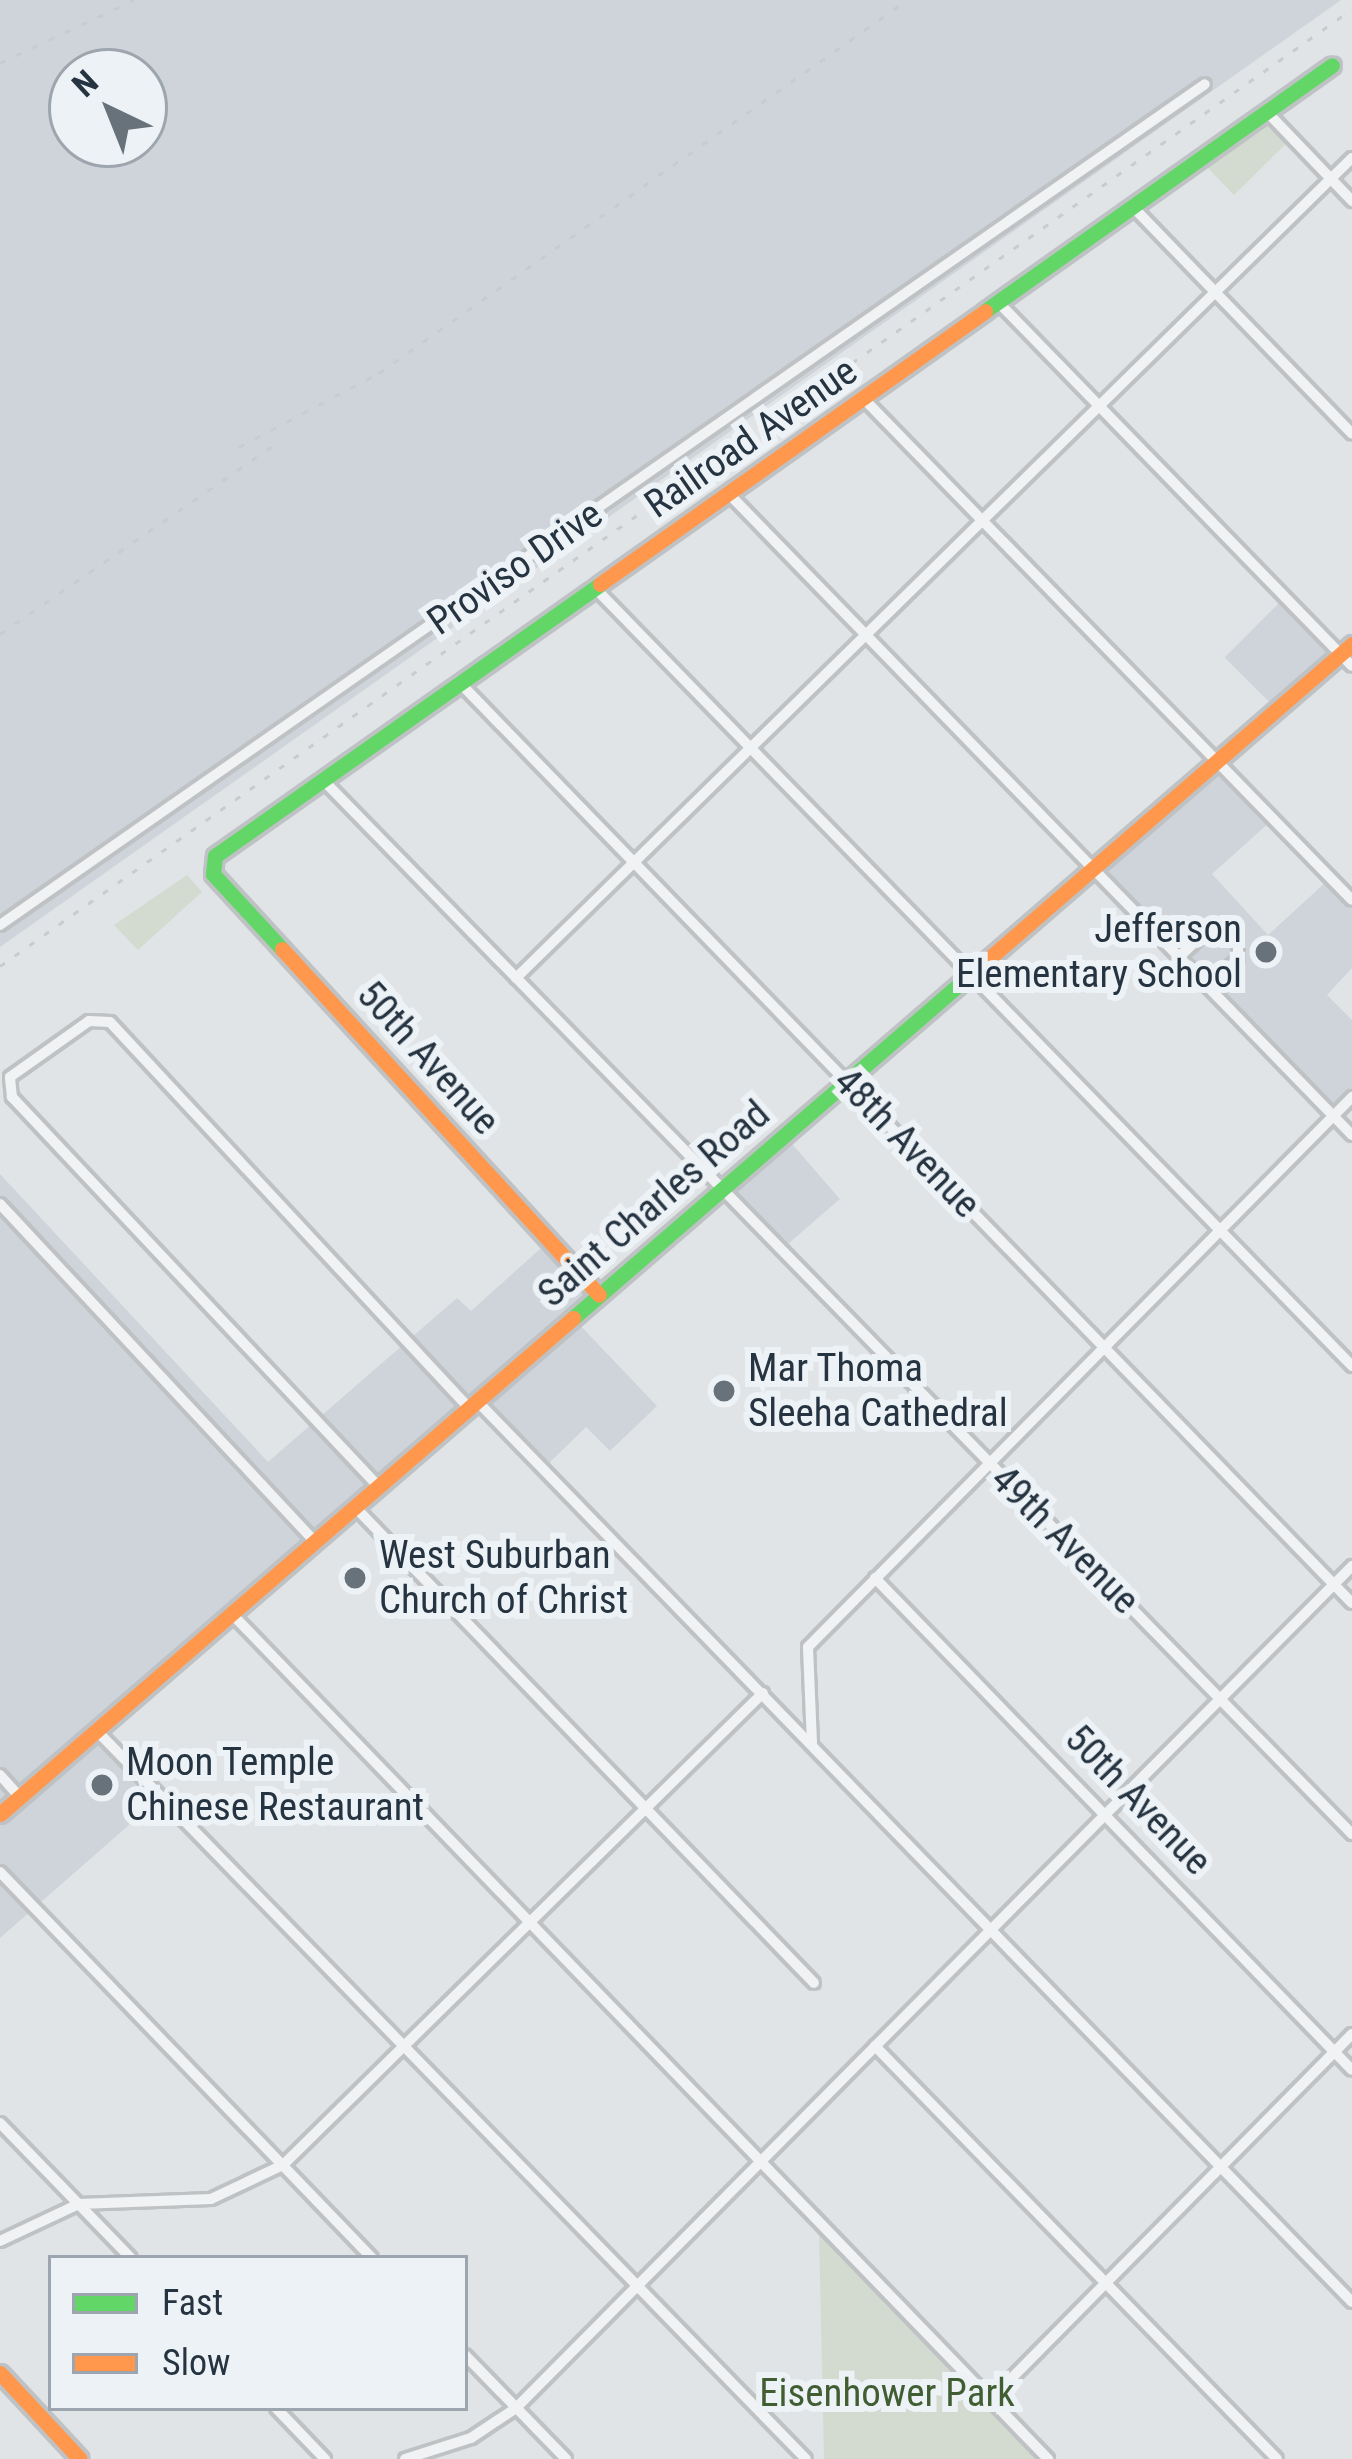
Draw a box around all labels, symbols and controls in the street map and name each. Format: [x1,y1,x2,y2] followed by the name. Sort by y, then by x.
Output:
[48,48,168,168] north arrow
[64,62,106,105] text: N
[636,348,866,528] street label: Railroad Avenue
[419,491,611,645] street label: Proviso Drive
[956,907,1242,998] place label: Jefferson Elementary School
[1253,939,1279,965] marker: Jefferson Elementary School
[347,972,509,1144] street label: 50th Avenue
[824,1058,990,1228] street label: 48th Avenue
[529,1091,779,1317] street label: Saint Charles Road
[748,1346,1008,1437] place label: Mar Thoma Sleeha Cathedral
[711,1378,737,1404] marker: Mar Thoma Sleeha Cathedral
[981,1456,1149,1624] street label: 49th Avenue
[379,1533,628,1624] place label: West Suburban Church of Christ
[342,1565,368,1591] marker: West Suburban Church of Christ
[1055,1715,1221,1885] street label: 50th Avenue
[126,1740,424,1831] place label: Moon Temple Chinese Restaurant
[89,1772,115,1798] marker: Moon Temple Chinese Restaurant
[48,2255,468,2411] legend
[162,2282,223,2324] text: Fast
[162,2342,230,2384] text: Slow
[759,2370,1015,2416] park label: Eisenhower Park

